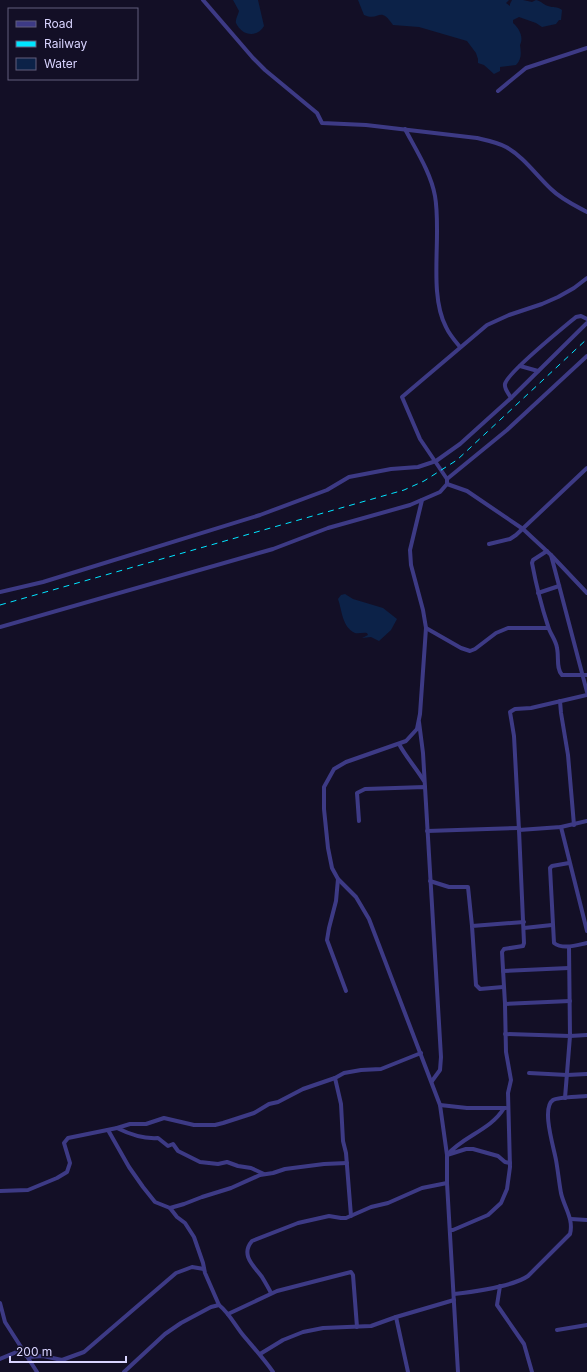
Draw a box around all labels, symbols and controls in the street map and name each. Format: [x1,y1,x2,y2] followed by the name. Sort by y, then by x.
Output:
[8,8,138,80] legend
[44,16,73,31] text: Road
[44,36,88,51] text: Railway
[44,56,78,71] text: Water
[10,1338,126,1364] scale bar
[16,1344,52,1359] text: 200 m

